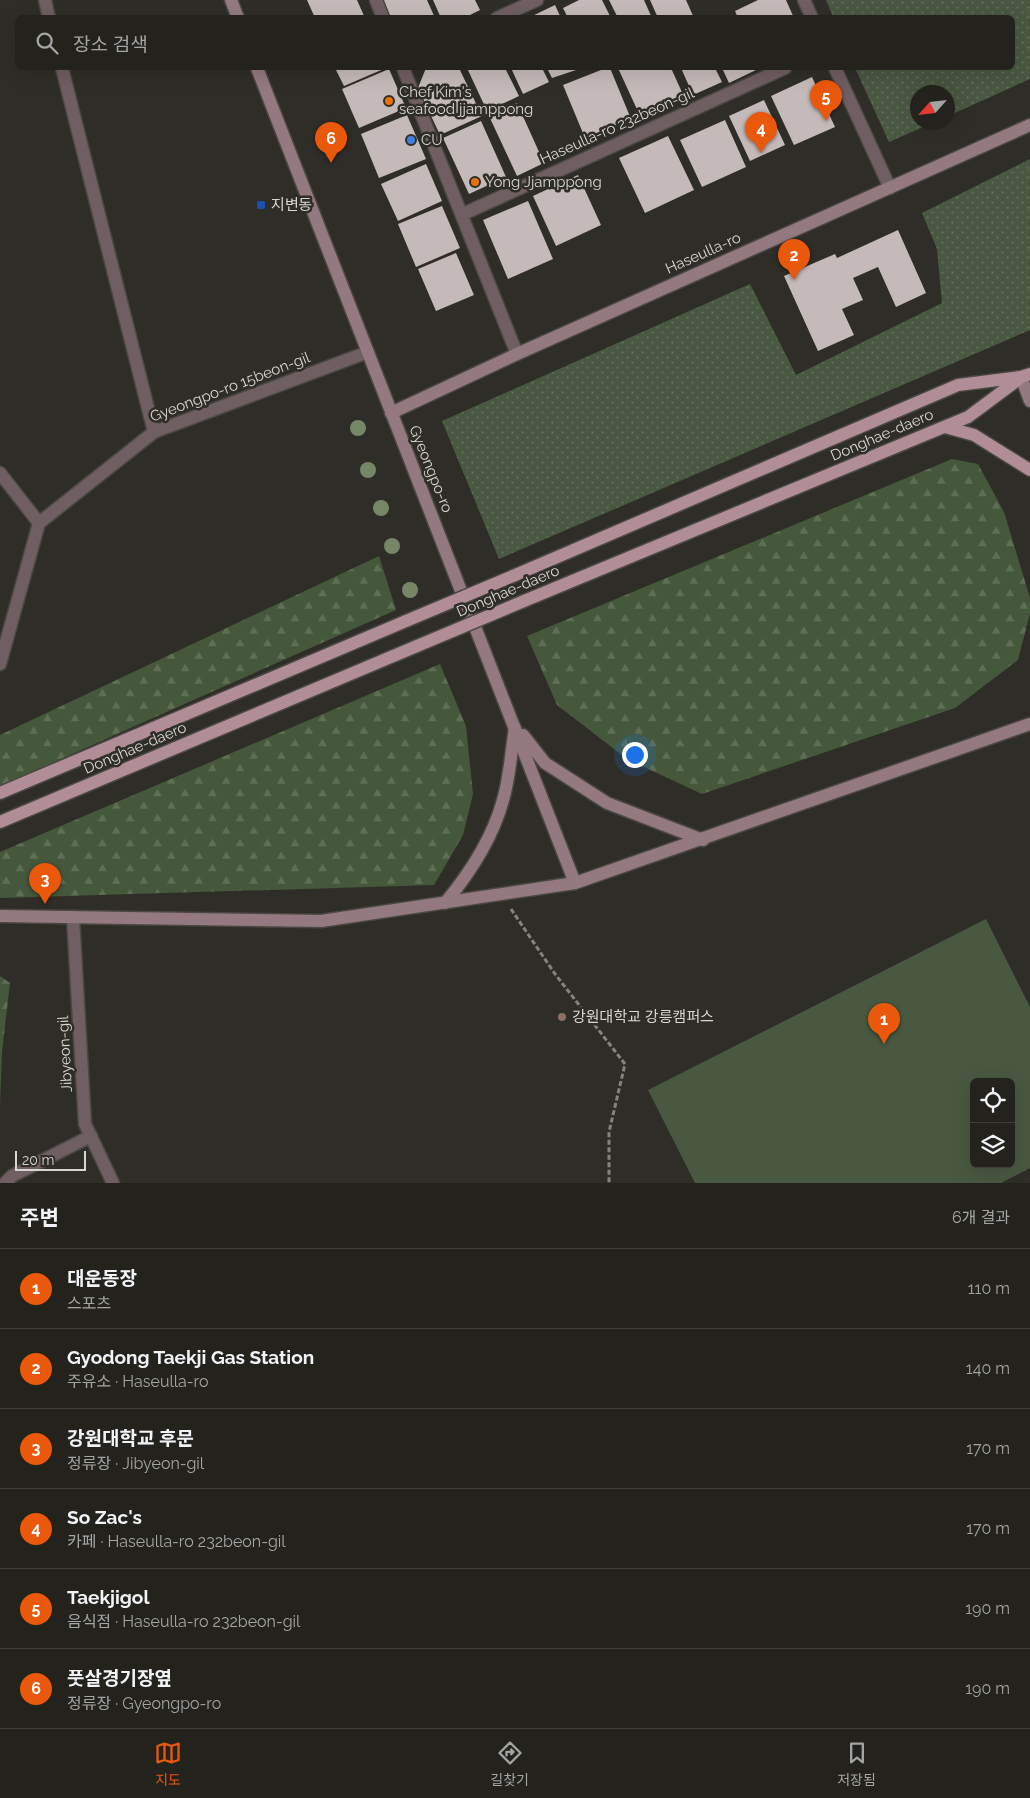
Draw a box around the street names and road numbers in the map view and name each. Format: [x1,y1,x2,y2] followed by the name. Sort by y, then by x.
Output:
[537,83,698,168] street label: Haseulla-ro 232beon-gil
[662,228,744,278] street label: Haseulla-ro
[148,348,313,426] street label: Gyeongpo-ro 15beon-gil
[828,405,936,465] street label: Donghae-daero
[405,423,457,515] street label: Gyeongpo-ro
[454,561,562,621] street label: Donghae-daero
[81,718,189,778] street label: Donghae-daero
[54,1014,76,1093] street label: Jibyeon-gil

